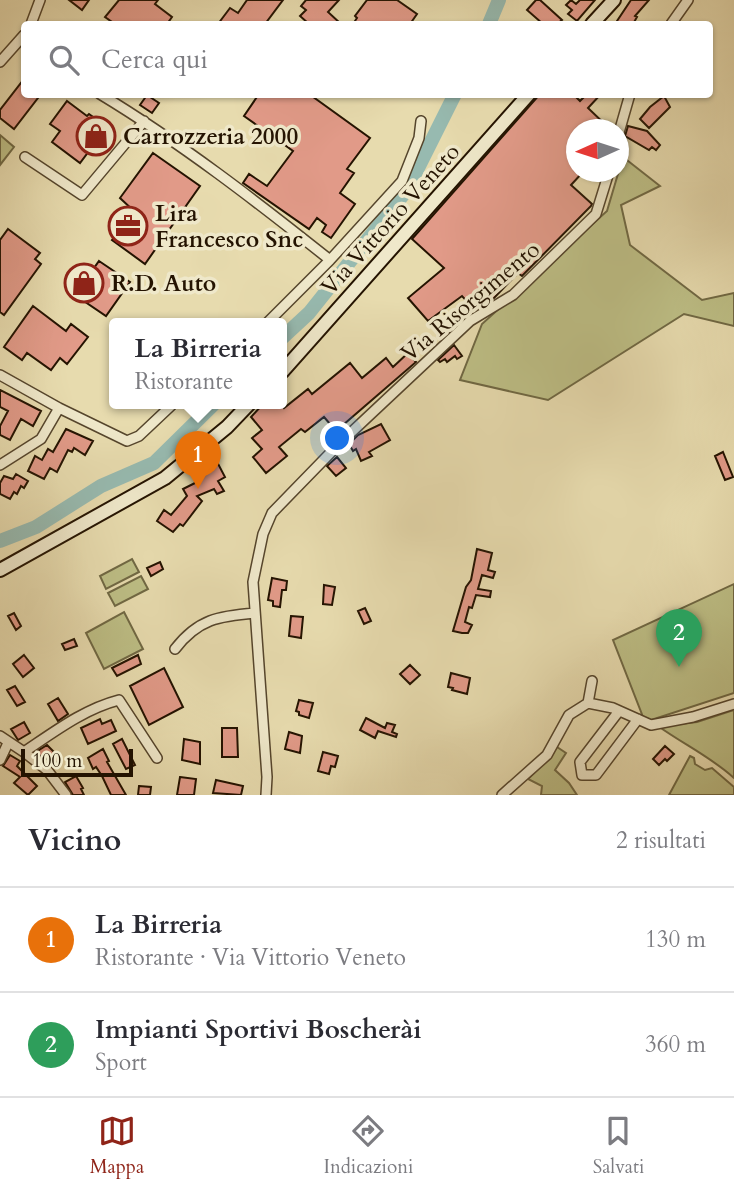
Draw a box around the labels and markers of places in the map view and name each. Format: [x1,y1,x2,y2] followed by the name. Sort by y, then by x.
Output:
[75,115,117,157] shop icon: Carrozzeria 2000
[123,121,298,152] place label: Carrozzeria 2000
[155,198,303,255] place label: Lira Francesco Snc
[107,205,149,247] office icon: Lira Francesco Snc
[63,262,105,304] shop icon: R.D. Auto
[111,268,216,299] place label: R.D. Auto
[175,431,221,489] pin: 1
[656,609,702,667] pin: 2

